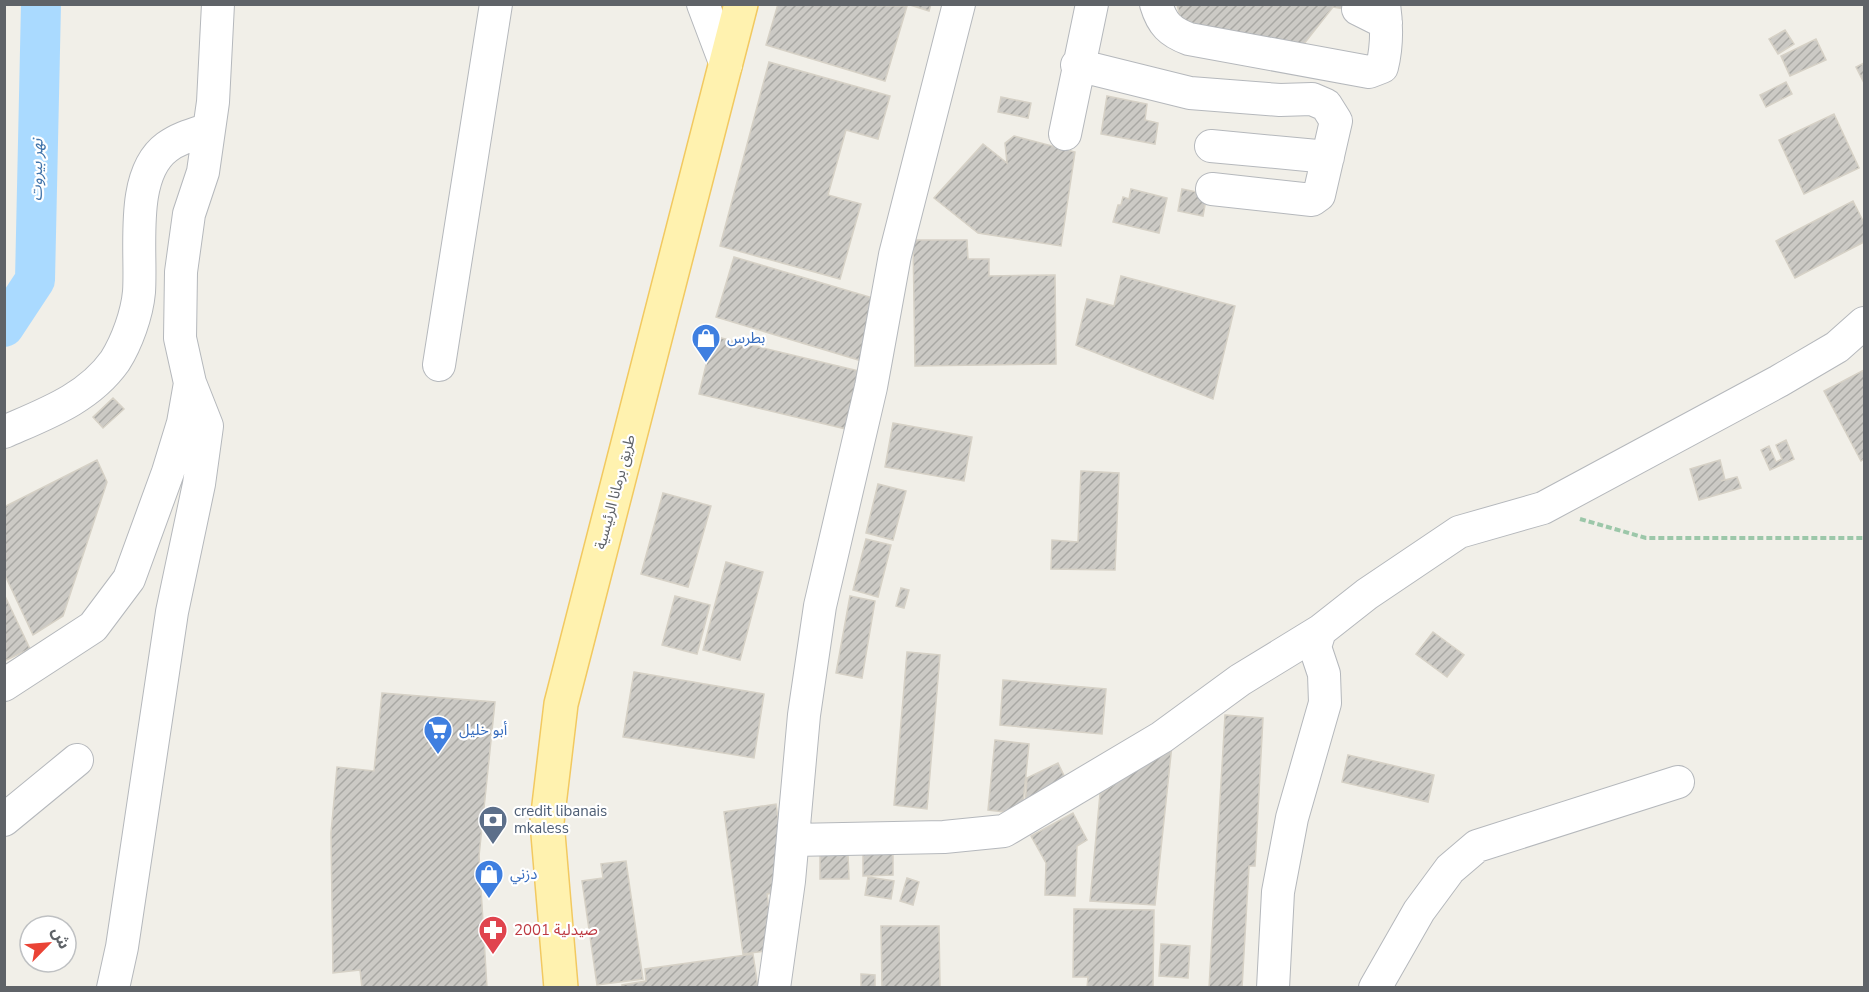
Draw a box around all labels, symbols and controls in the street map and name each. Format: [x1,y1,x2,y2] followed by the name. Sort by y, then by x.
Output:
[25,137,49,201] water label: نهر بيروت
[690,322,722,364] shop icon: بطرس
[727,328,765,348] place label: بطرس
[590,432,640,552] street label: طريق برمانا الرئيسية
[422,714,454,756] supermarket icon: أبو خليل
[459,720,508,740] place label: أبو خليل
[514,801,607,838] place label: credit libanais mkaless
[477,804,509,846] bank icon: credit libanais mkaless
[473,858,505,900] shop icon: دزني
[510,864,537,885] place label: دزني
[18,914,78,974] north arrow
[477,914,509,956] pharmacy icon: صيدلية 2001
[514,920,598,940] place label: صيدلية 2001
[46,924,75,953] text: ش

